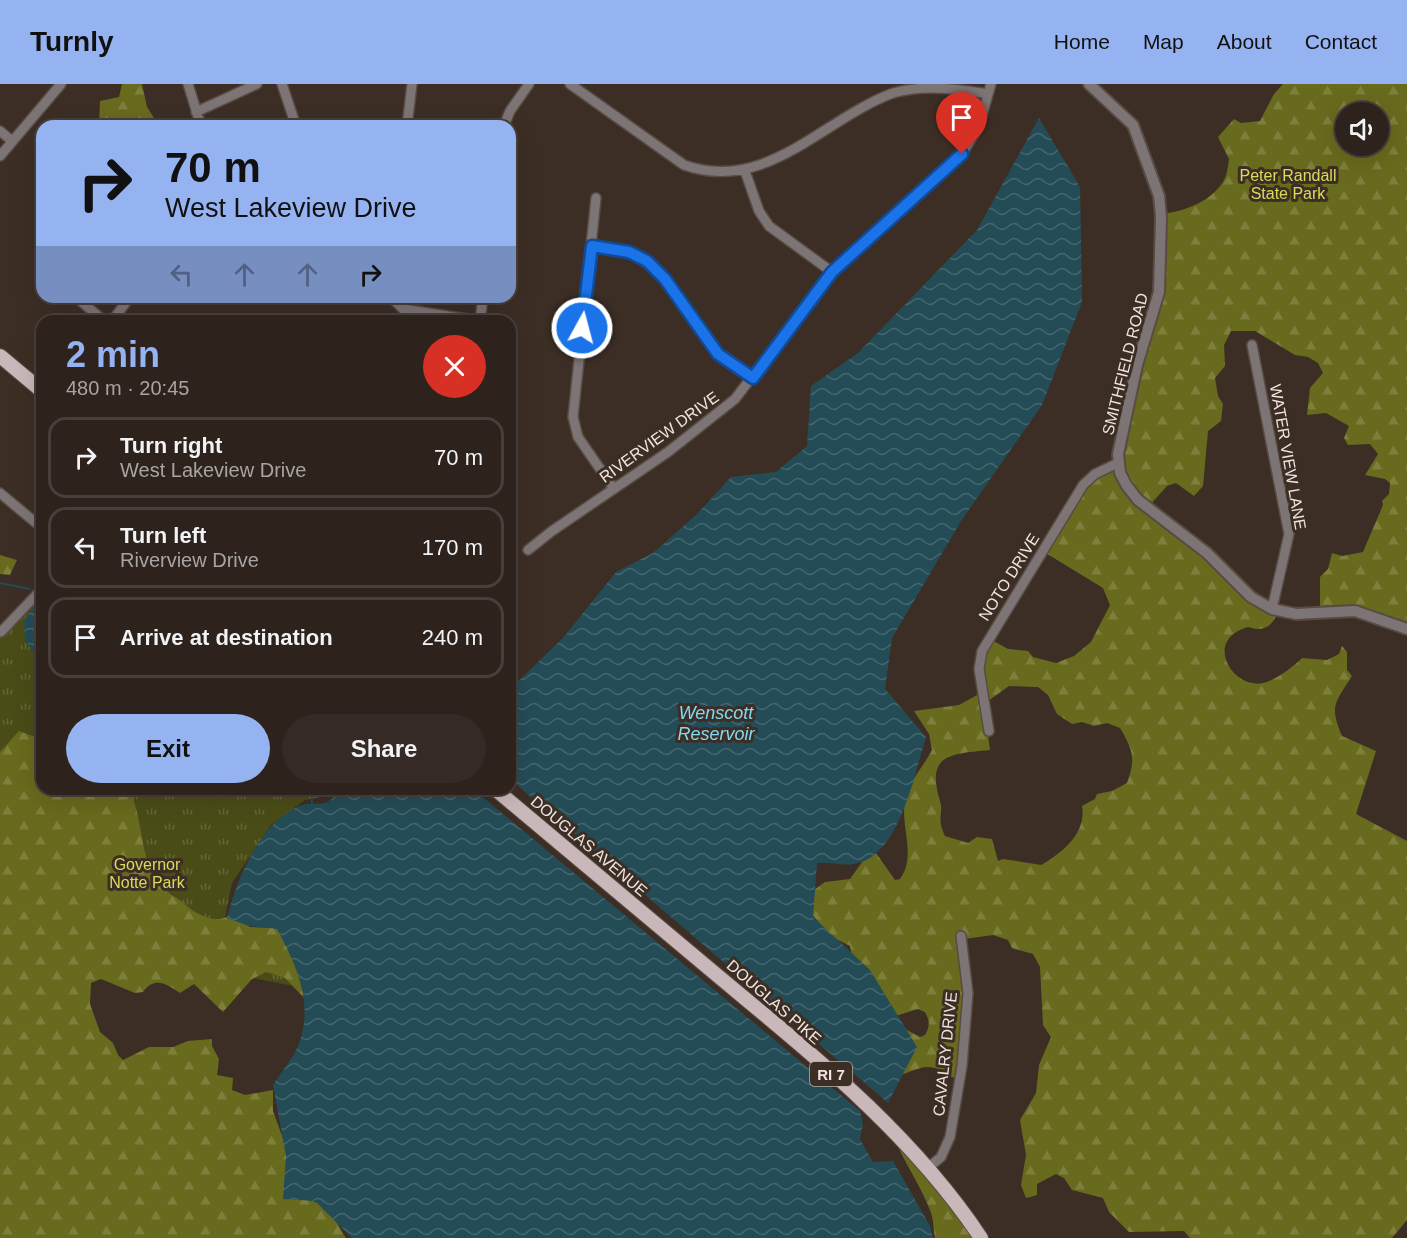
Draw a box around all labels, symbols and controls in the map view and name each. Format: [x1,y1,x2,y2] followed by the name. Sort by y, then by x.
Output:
[30,26,113,57] text: Turnly
[1054,30,1110,53] text: Home
[1143,30,1184,53] text: Map
[1217,30,1272,53] text: About
[1305,30,1377,53] text: Contact
[936,92,987,154] pin
[945,101,978,134] icon: arrive
[1335,102,1389,156] map controls
[1335,102,1389,156] button: sound
[66,144,144,222] icon: right
[165,144,261,191] text: 70 m
[1240,167,1336,202] park label: Peter Randall State Park
[165,193,417,223] text: West Lakeview Drive
[165,258,198,291] icon: left
[228,258,261,291] icon: ahead
[291,258,324,291] icon: ahead
[354,258,387,291] icon: right
[1099,291,1151,437] street label: SMITHFIELD ROAD
[550,296,614,360] position arrow
[66,334,160,375] text: 2 min
[423,335,486,398] button: close
[66,377,189,399] text: 480 m · 20:45
[1267,383,1309,531] street label: WATER VIEW LANE
[596,388,722,486] street label: RIVERVIEW DRIVE
[120,433,222,458] text: Turn right
[69,441,102,474] icon: right
[434,445,483,470] text: 70 m
[120,459,306,481] text: West Lakeview Drive
[120,523,206,548] text: Turn left
[975,530,1043,624] street label: NOTO DRIVE
[69,531,102,564] icon: left
[422,535,483,560] text: 170 m
[120,549,259,571] text: Riverview Drive
[69,621,102,654] icon: arrive
[120,625,333,650] text: Arrive at destination
[422,625,483,650] text: 240 m
[677,703,756,744] water label: Wenscott Reservoir
[66,714,270,783] button: Exit
[282,714,486,783] button: Share
[527,792,651,900] street label: DOUGLAS AVENUE
[109,856,186,891] park label: Governor Notte Park
[723,956,825,1048] street label: DOUGLAS PIKE
[930,991,960,1117] street label: CAVALRY DRIVE
[810,1062,852,1086] road number: RI 7

